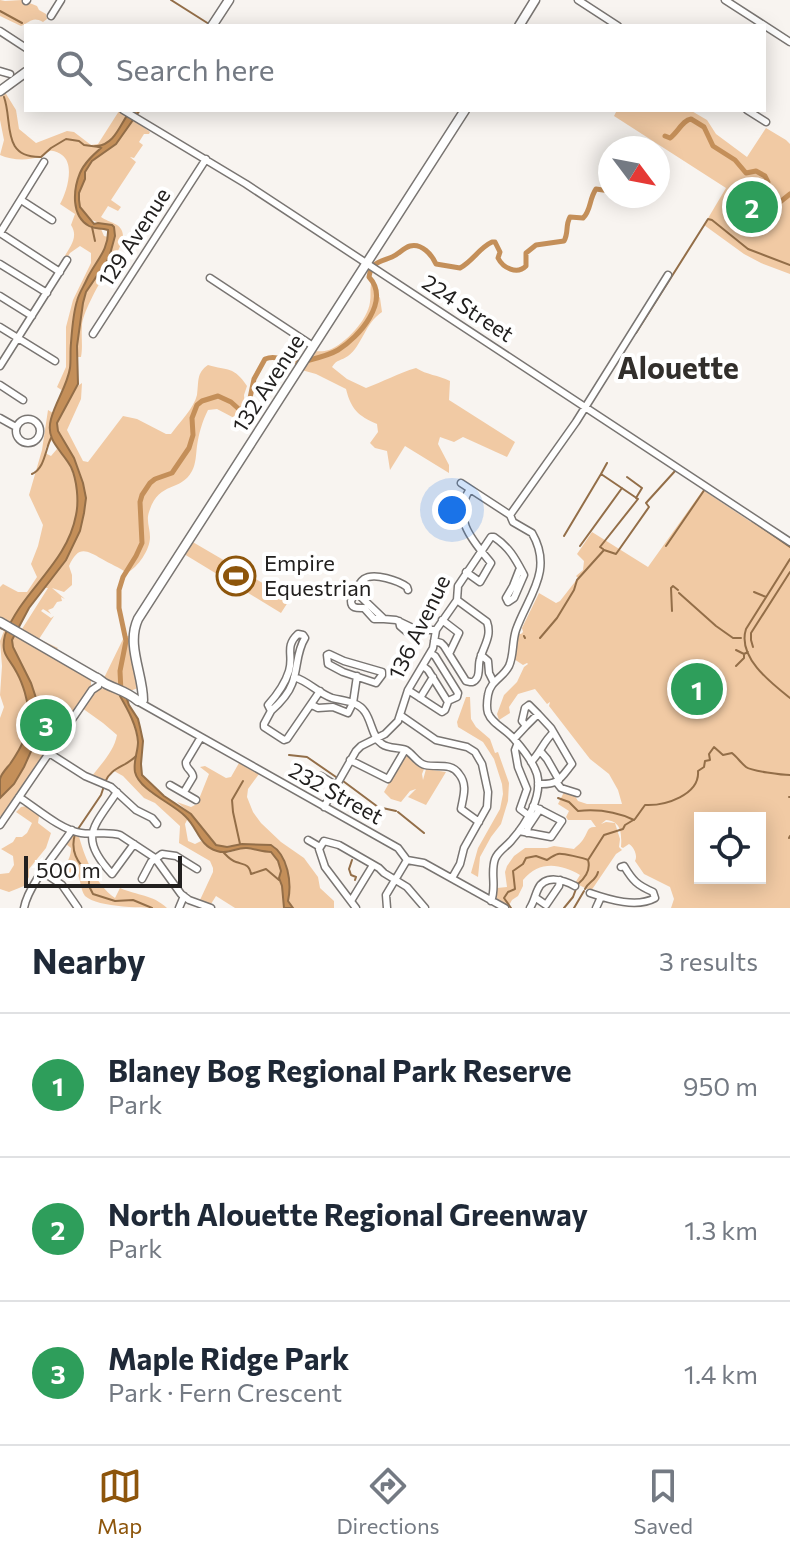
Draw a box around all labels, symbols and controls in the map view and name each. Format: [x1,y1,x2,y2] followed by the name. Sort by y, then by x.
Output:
[24,24,766,112] search box
[52,46,96,90] icon: search
[116,50,275,87] text: Search here
[598,136,670,208] north arrow
[726,177,778,237] pin: 2
[92,182,176,291] street label: 129 Avenue
[417,268,519,347] street label: 224 Street
[226,329,309,437] street label: 132 Avenue
[617,348,739,385] district label: Alouette
[432,490,472,530] your location
[264,549,371,601] place label: Empire Equestrian
[215,555,257,597] sports icon: Empire Equestrian
[382,570,455,683] street label: 136 Avenue
[671,659,723,719] pin: 1
[20,695,72,755] pin: 3
[285,756,388,829] street label: 232 Street
[694,812,766,884] map controls
[694,812,766,884] button: locate
[24,852,182,888] scale bar
[36,856,101,883] text: 500 m
[32,939,146,981] text: Nearby
[659,945,758,976] text: 3 results
[108,1051,572,1088] text: Blaney Bog Regional Park Reserve
[52,1070,64,1101] text: 1
[683,1070,758,1101] text: 950 m
[108,1088,162,1119] text: Park
[108,1195,588,1232] text: North Alouette Regional Greenway
[51,1214,65,1245] text: 2
[684,1214,758,1245] text: 1.3 km
[108,1232,162,1263] text: Park
[108,1339,349,1376] text: Maple Ridge Park
[50,1358,66,1389] text: 3
[684,1358,758,1389] text: 1.4 km
[108,1376,342,1407] text: Park · Fern Crescent
[97,1464,142,1539] tab: Map
[336,1464,440,1539] tab: Directions
[634,1464,693,1539] tab: Saved

